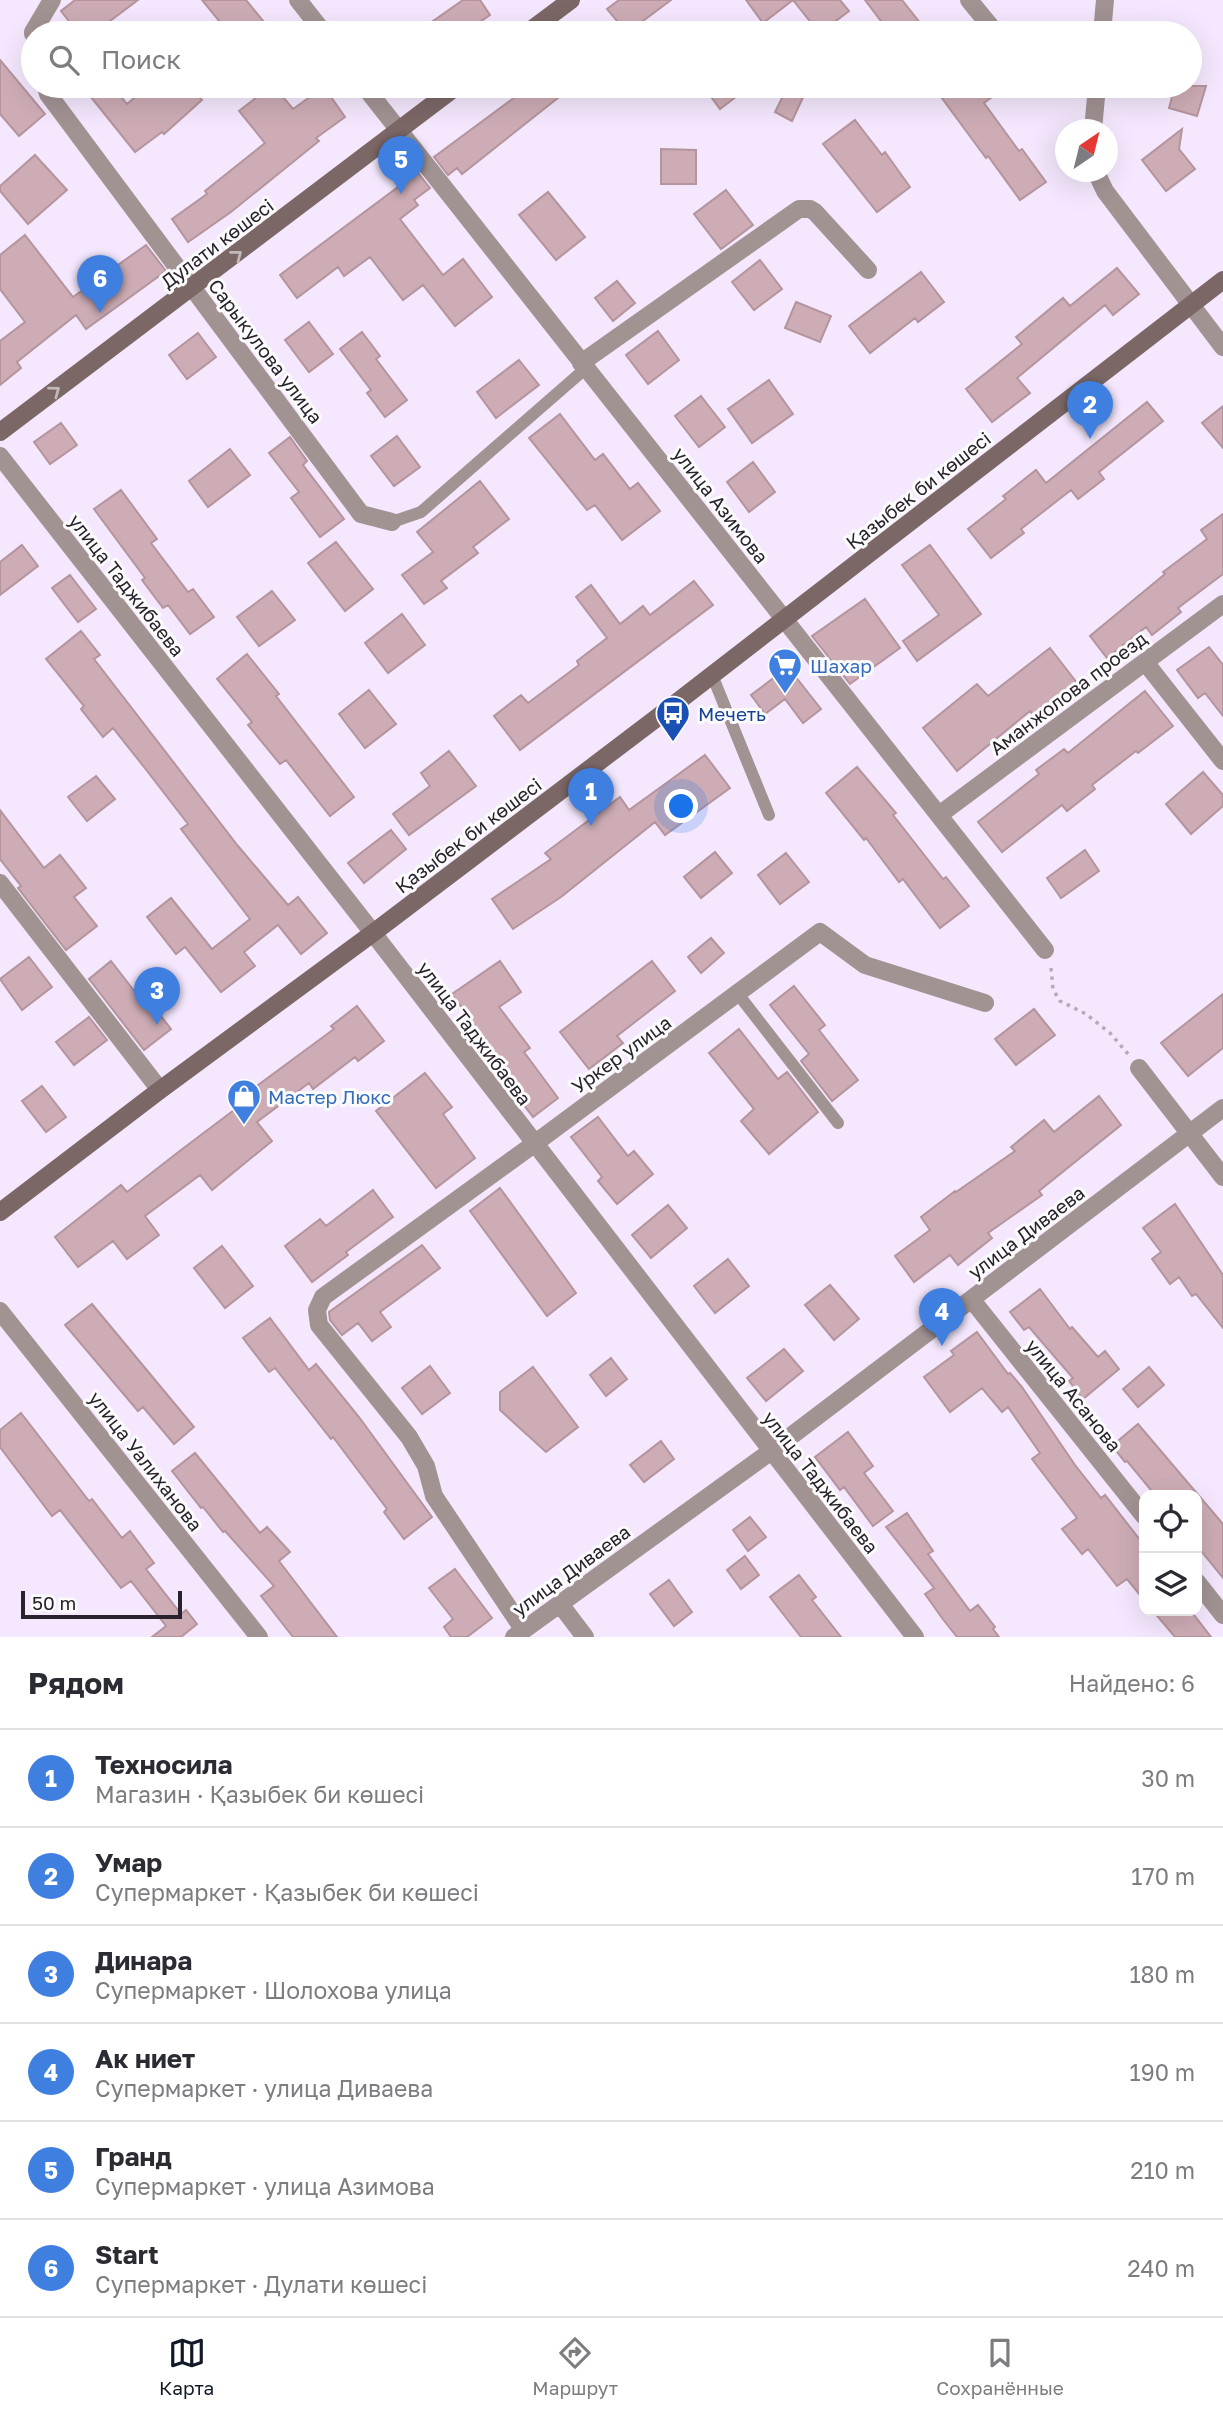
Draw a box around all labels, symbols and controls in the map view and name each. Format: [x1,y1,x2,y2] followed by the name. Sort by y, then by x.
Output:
[21,21,1202,98] search box
[45,41,83,79] icon: search
[101,44,181,75] text: Поиск
[1055,119,1118,182] north arrow
[378,136,424,194] pin: 5
[156,193,278,293] street label: Дулати көшесі
[229,250,241,263] one-way arrow
[77,255,123,313] pin: 6
[204,274,328,428] street label: Сарыкулова улица
[1067,381,1113,439] pin: 2
[47,387,60,399] one-way arrow
[841,426,995,554] street label: Қазыбек би көшесі
[669,442,773,568] street label: улица Азимова
[64,509,190,661] street label: улица Таджибаева
[985,626,1151,760] street label: Аманжолова проезд
[766,646,804,695] supermarket icon: Шахар
[810,654,872,677] place label: Шахар
[654,694,692,743] bus stop icon: Мечеть
[698,702,766,725] place label: Мечеть
[568,768,614,826] pin: 1
[390,772,546,898] street label: Қазыбек би көшесі
[664,789,698,823] your location
[413,957,537,1109] street label: улица Таджибаева
[134,967,180,1025] pin: 3
[567,1010,675,1098] street label: Уркер улица
[225,1077,263,1126] shop icon: Мастер Люкс
[268,1085,391,1108] place label: Мастер Люкс
[963,1181,1089,1283] street label: улица Диваева
[919,1288,965,1346] pin: 4
[1021,1334,1127,1456] street label: улица Асанова
[84,1387,208,1535] street label: улица Уалиханова
[758,1406,884,1558] street label: улица Таджибаева
[1139,1490,1202,1616] map controls
[1139,1490,1202,1553] button: locate
[508,1520,634,1620] street label: улица Диваева
[1139,1553,1202,1616] button: layers
[21,1588,182,1620] scale bar
[32,1591,76,1614] text: 50 m
[28,1665,124,1701] text: Рядом
[1069,1669,1195,1697] text: Найдено: 6
[95,1749,233,1780] text: Техносила
[45,1764,57,1792] text: 1
[1141,1764,1195,1792] text: 30 m
[95,1780,424,1808] text: Магазин · Қазыбек би көшесі
[95,1847,162,1878] text: Умар
[44,1862,58,1890] text: 2
[1131,1862,1195,1890] text: 170 m
[95,1878,479,1906] text: Супермаркет · Қазыбек би көшесі
[95,1945,192,1976] text: Динара
[44,1960,58,1988] text: 3
[1129,1960,1195,1988] text: 180 m
[95,1976,452,2004] text: Супермаркет · Шолохова улица
[95,2043,195,2074] text: Ак ниет
[44,2058,58,2086] text: 4
[1130,2058,1195,2086] text: 190 m
[95,2074,433,2102] text: Супермаркет · улица Диваева
[95,2141,172,2172] text: Гранд
[44,2156,58,2184] text: 5
[1130,2156,1195,2184] text: 210 m
[95,2172,435,2200] text: Супермаркет · улица Азимова
[95,2239,159,2270] text: Start
[44,2254,58,2282] text: 6
[1127,2254,1195,2282] text: 240 m
[95,2270,427,2298] text: Супермаркет · Дулати көшесі
[159,2334,214,2399] tab: Карта
[532,2334,618,2399] tab: Маршрут
[936,2334,1064,2399] tab: Сохранённые

